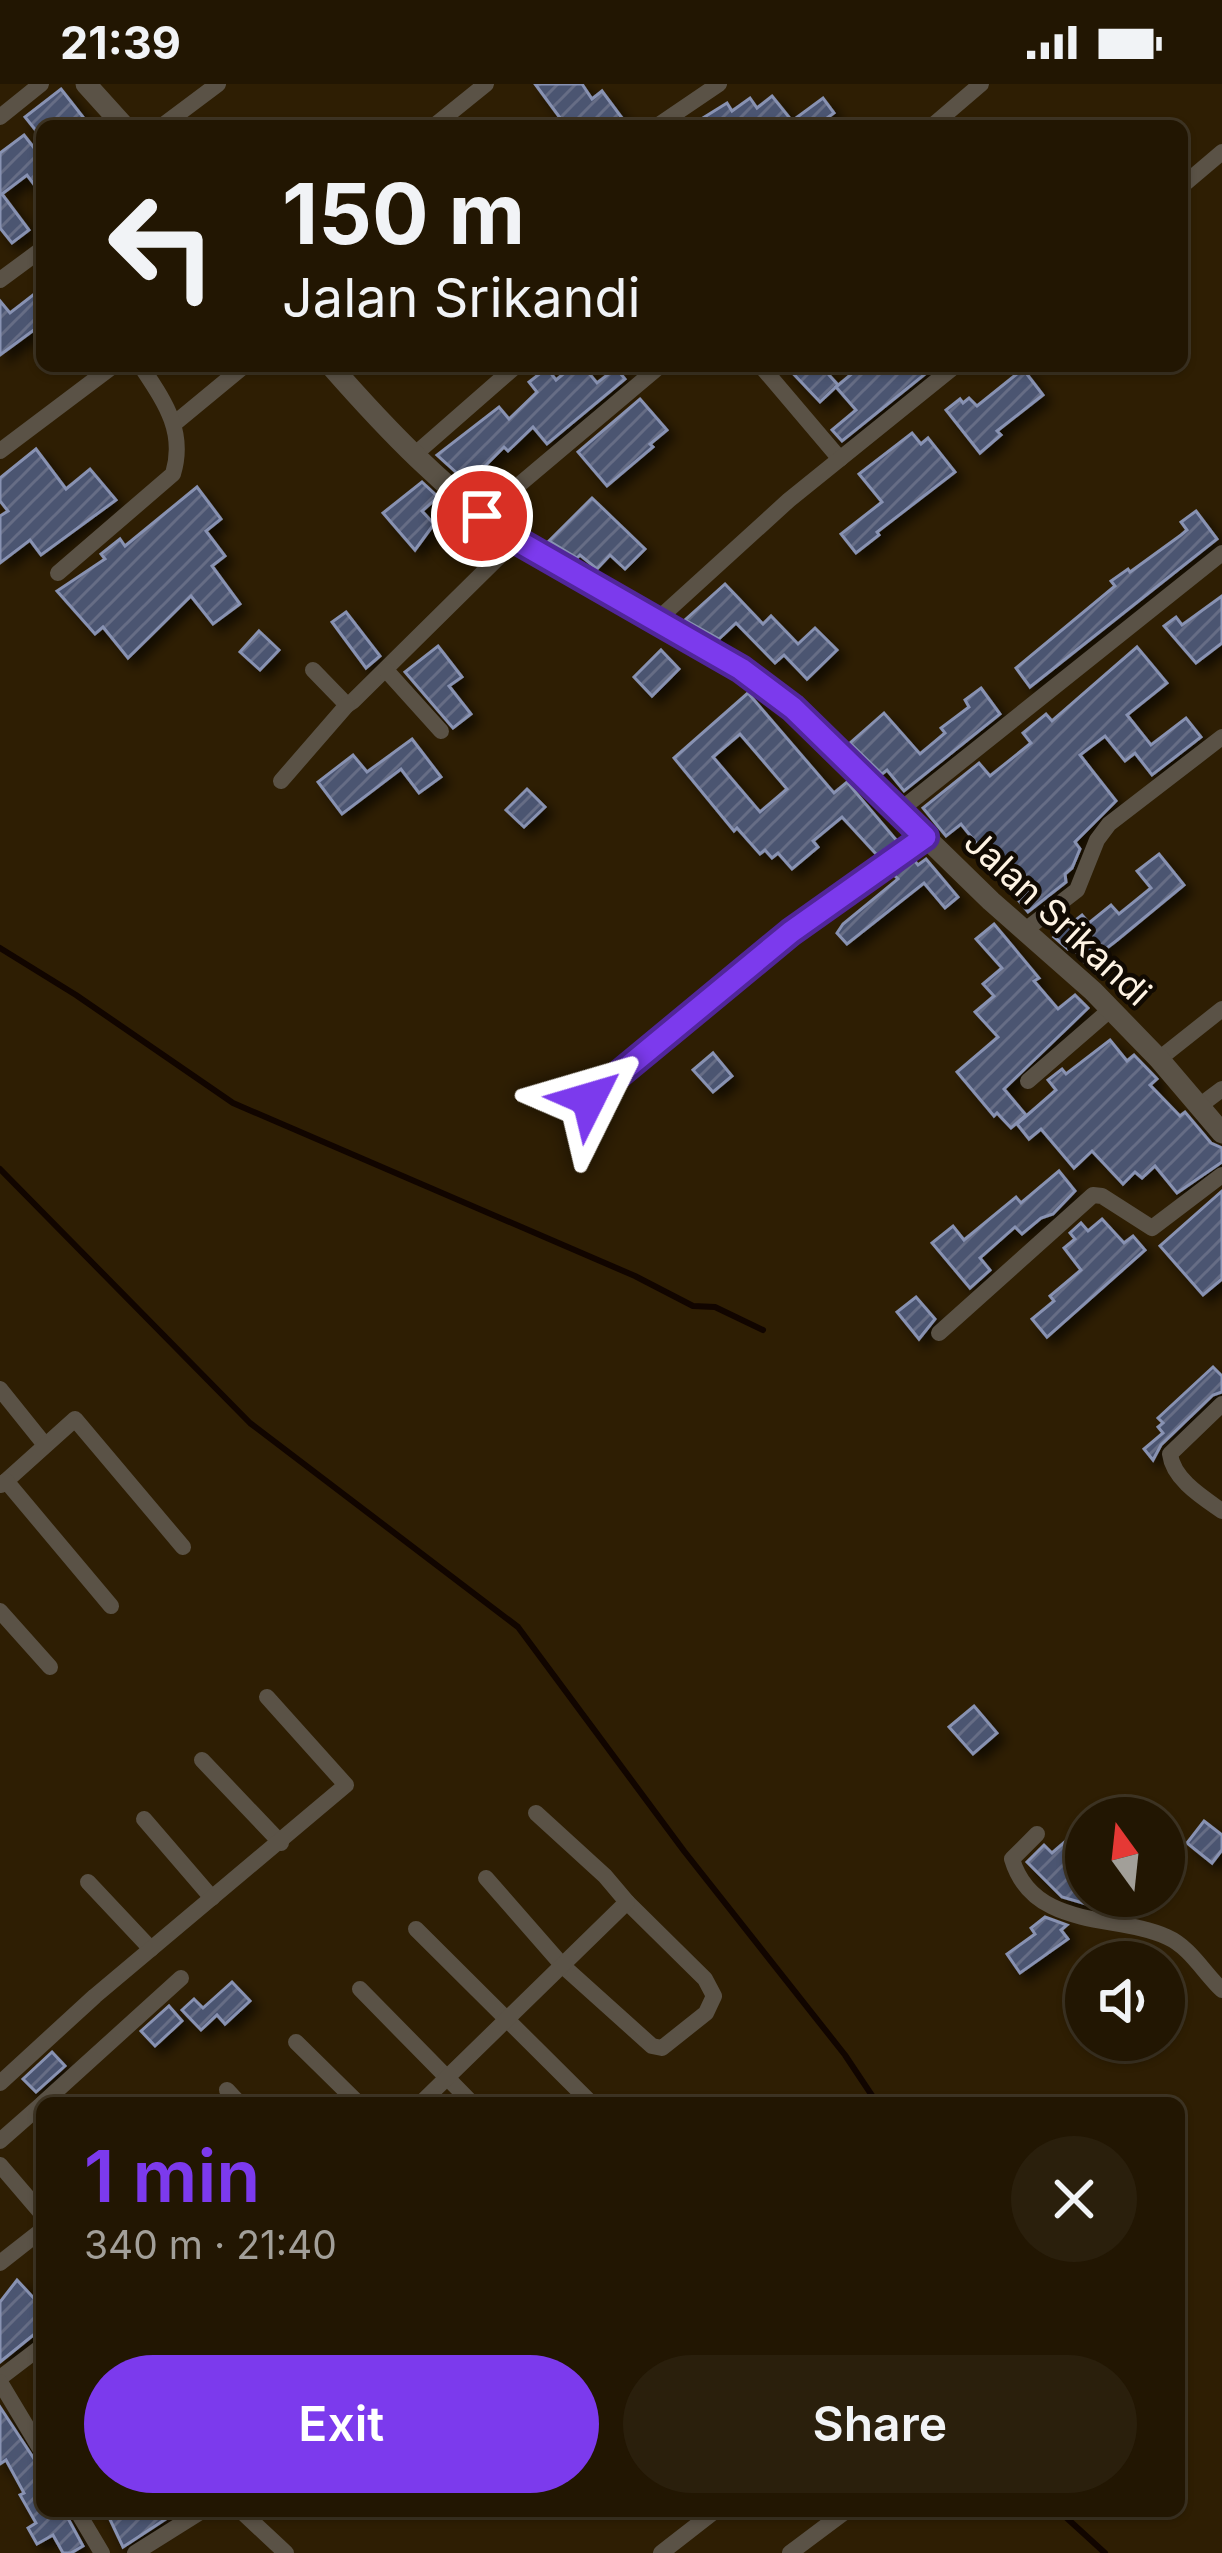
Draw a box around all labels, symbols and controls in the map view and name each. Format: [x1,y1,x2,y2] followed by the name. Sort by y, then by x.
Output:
[60,15,181,70] text: 21:39
[282,163,525,264] text: 150 m
[84,168,240,324] icon: left
[282,265,641,330] text: Jalan Srikandi
[431,465,533,567] pin
[449,483,515,549] icon: arrive
[956,819,1160,1015] street label: Jalan Srikandi
[526,1036,652,1162] position arrow
[1065,1797,1185,1917] north arrow
[1065,1797,1185,2061] map controls
[1065,1941,1185,2061] button: sound
[84,2132,260,2219] text: 1 min
[1011,2136,1137,2262] button: close
[84,2221,337,2268] text: 340 m · 21:40
[84,2355,599,2493] button: Exit
[623,2355,1137,2493] button: Share

